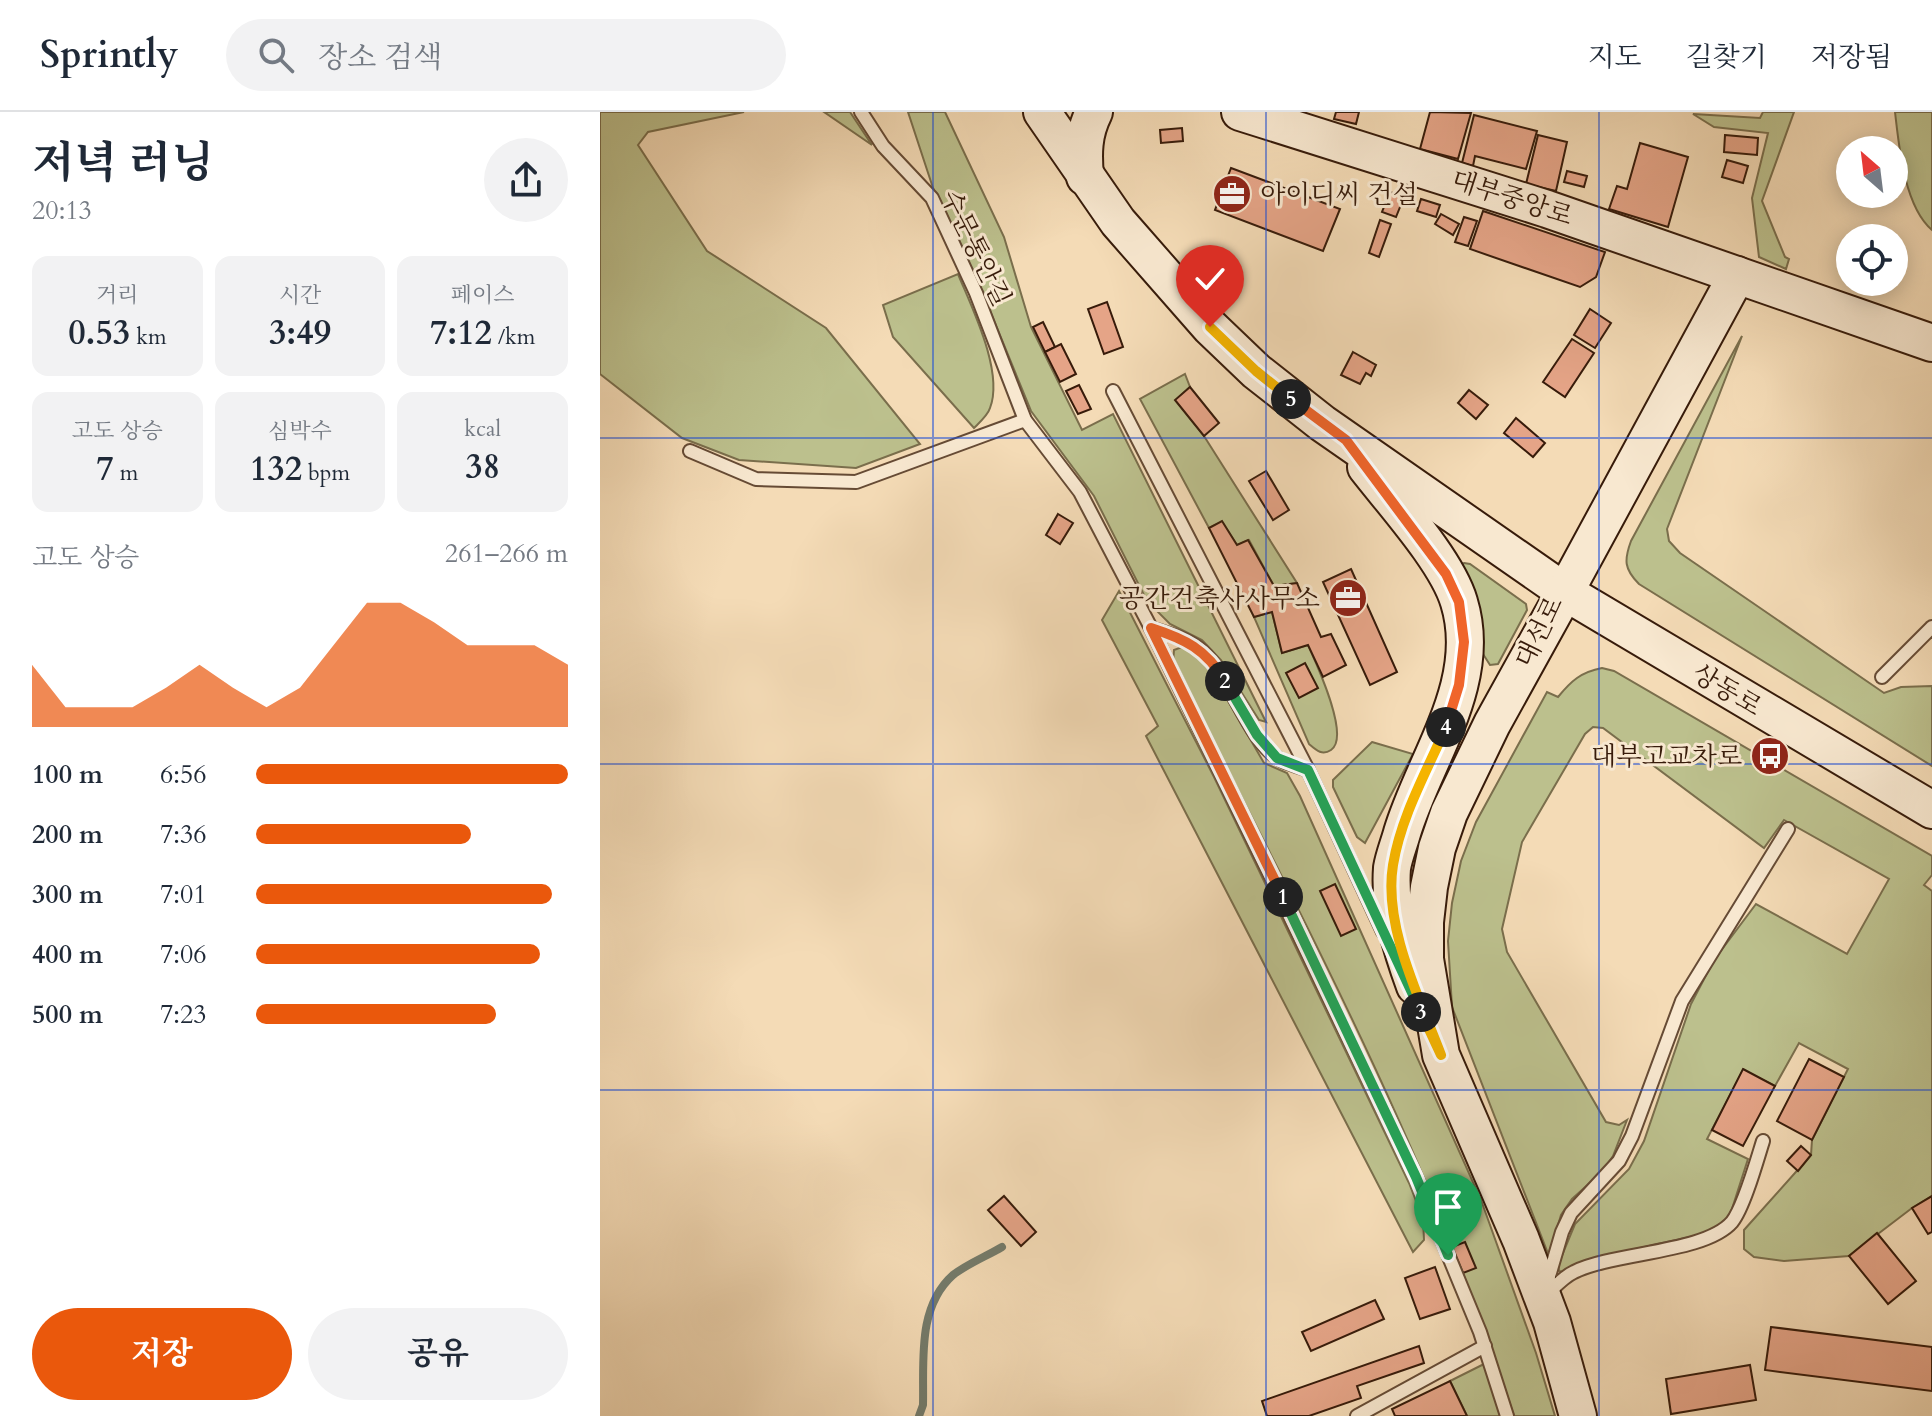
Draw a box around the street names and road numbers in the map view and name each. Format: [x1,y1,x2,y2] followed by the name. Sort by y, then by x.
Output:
[1447,162,1577,234] street label: 대부중앙로
[933,184,1019,312] street label: 수문통안길
[1507,590,1571,674] street label: 대선로
[1686,656,1768,724] street label: 상동로

